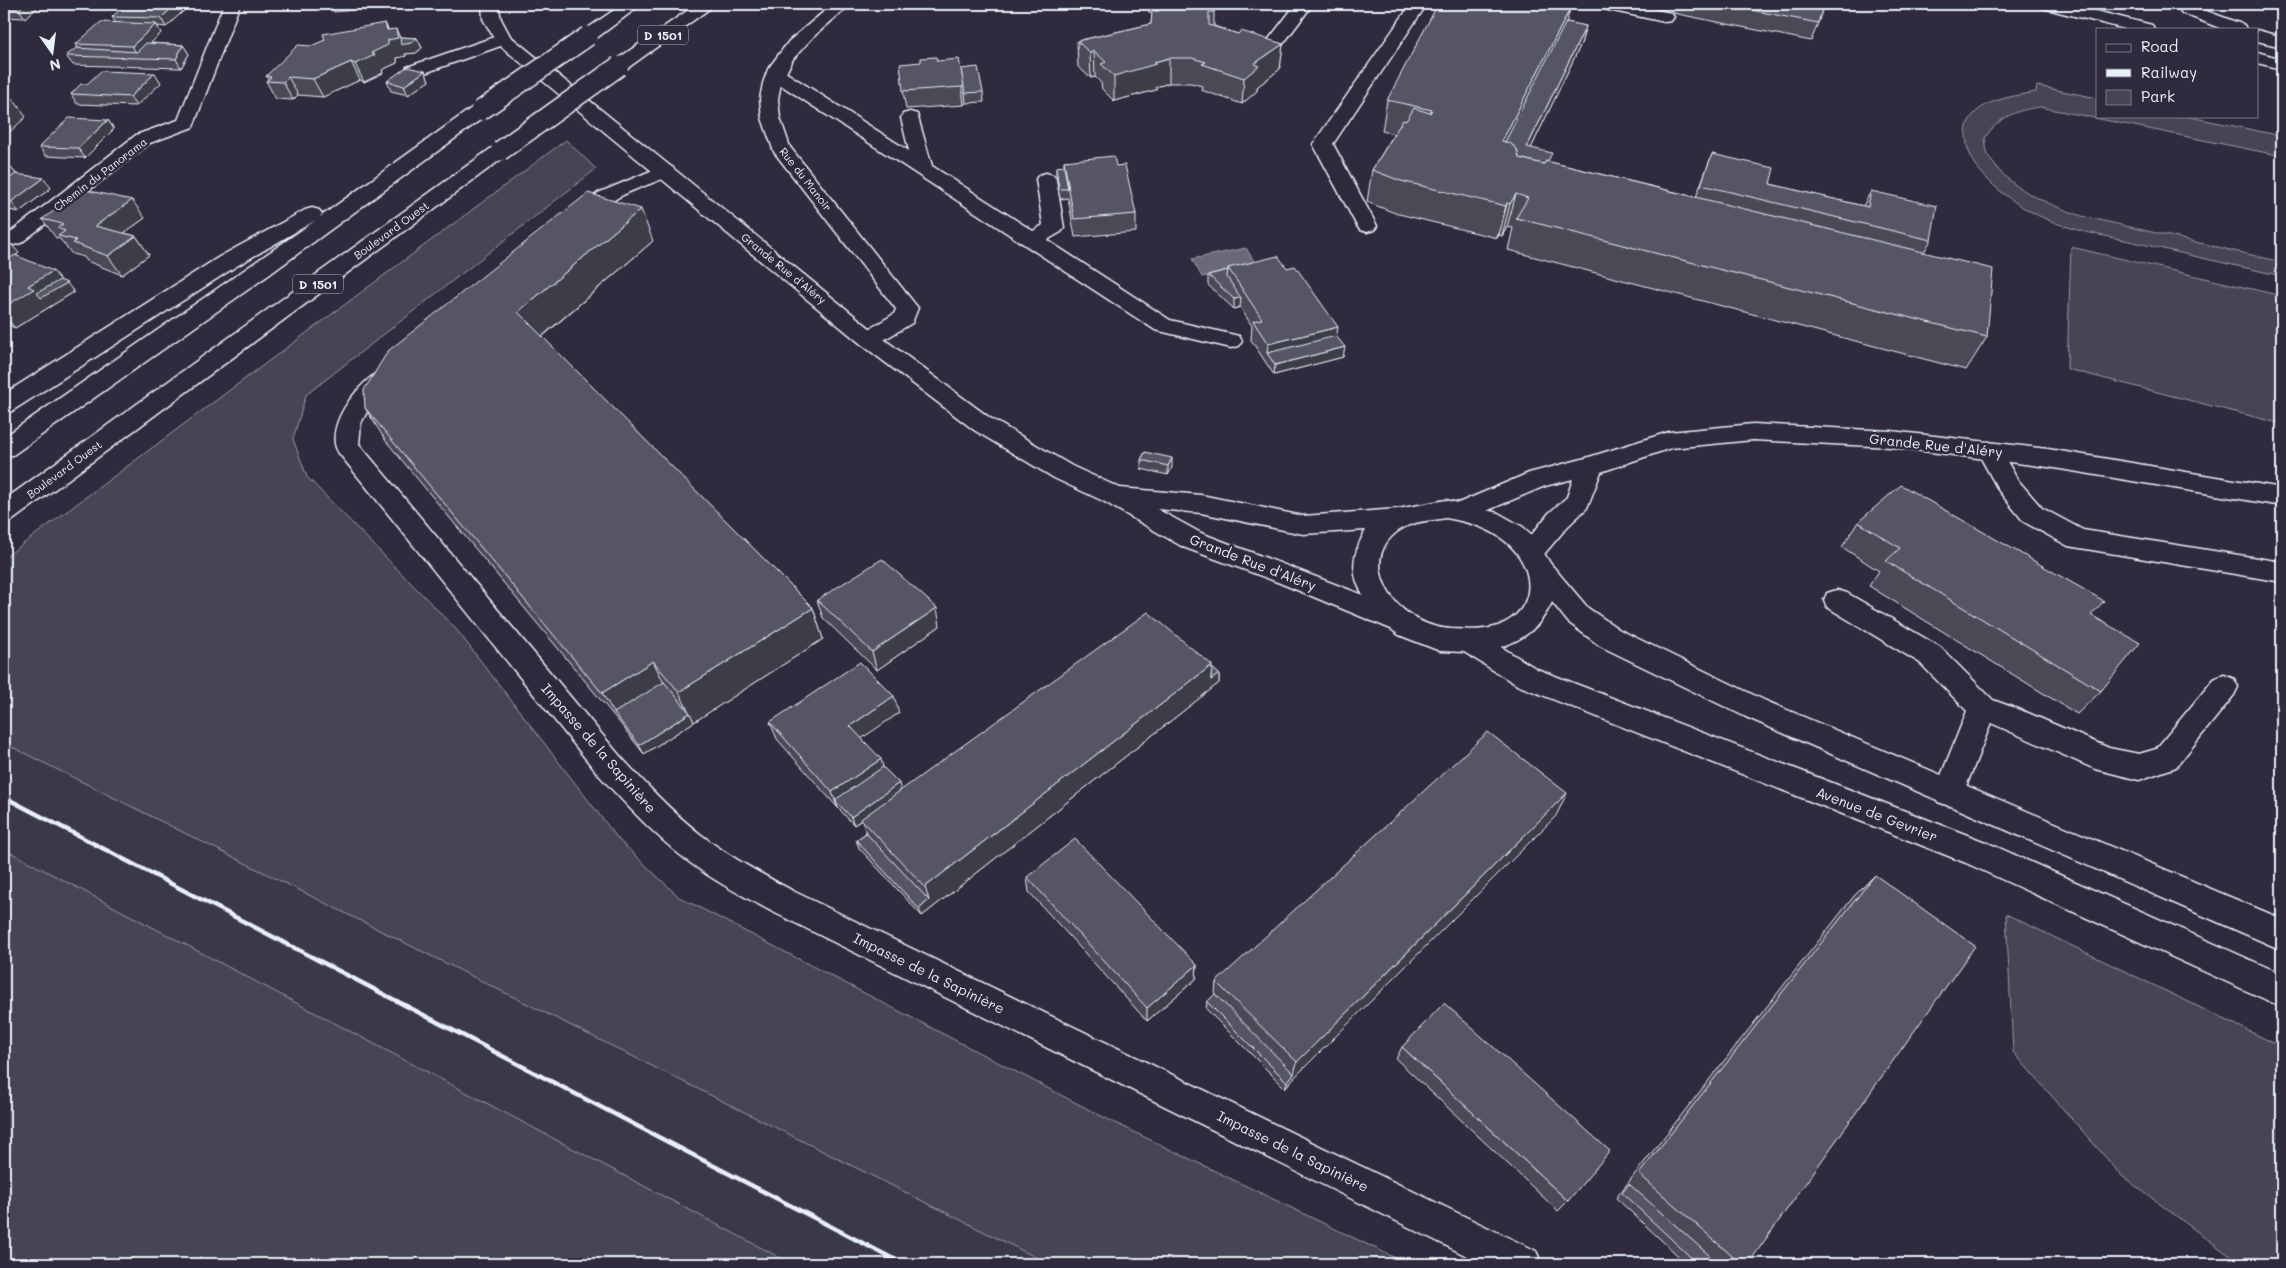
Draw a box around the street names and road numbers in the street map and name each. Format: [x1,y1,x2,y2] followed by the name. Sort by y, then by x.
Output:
[638,26,688,44] road number: D 1501
[50,134,150,214] street label: Chemin du Panorama
[776,144,836,214] street label: Rue du Manoir
[350,198,432,262] street label: Boulevard Ouest
[738,229,830,307] street label: Grande Rue d'Aléry
[293,274,343,294] road number: D 1501
[1868,429,2004,461] street label: Grande Rue d'Aléry
[23,437,105,501] street label: Boulevard Ouest
[1187,529,1319,595] street label: Grande Rue d'Aléry
[537,679,661,817] street label: Impasse de la Sapinière
[1814,782,1940,846] street label: Avenue de Gevrier
[850,928,1008,1018] street label: Impasse de la Sapinière
[1214,1106,1372,1196] street label: Impasse de la Sapinière

